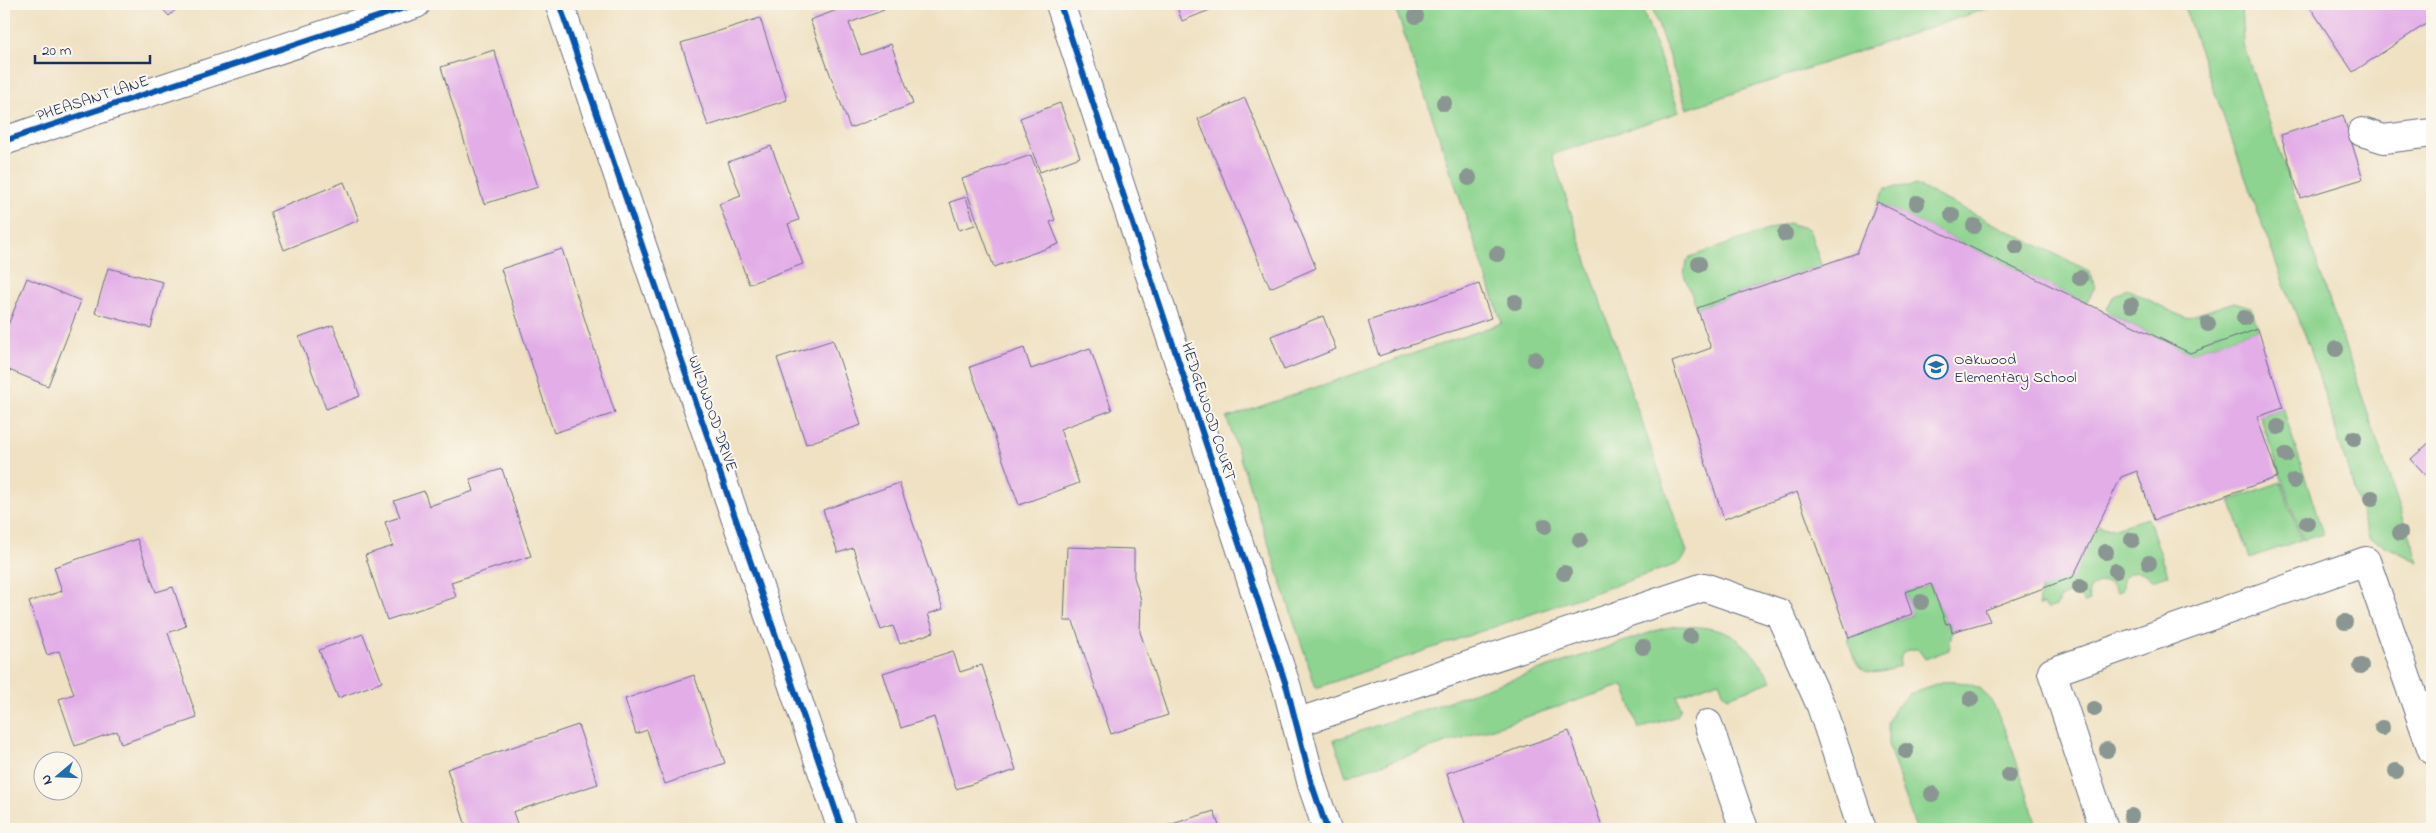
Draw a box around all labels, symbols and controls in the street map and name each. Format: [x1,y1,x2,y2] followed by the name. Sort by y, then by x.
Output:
[35,32,150,64] scale bar
[42,40,72,62] text: 20 m
[33,69,152,128] street label: PHEASANT LANE
[1174,339,1242,484] street label: HEDGEWOOD COURT
[1954,348,2077,390] place label: Oakwood Elementary School
[681,352,743,475] street label: WILDWOOD DRIVE
[1923,354,1949,380] school or university icon: Oakwood Elementary School
[32,750,82,800] north arrow
[36,772,59,788] text: N

